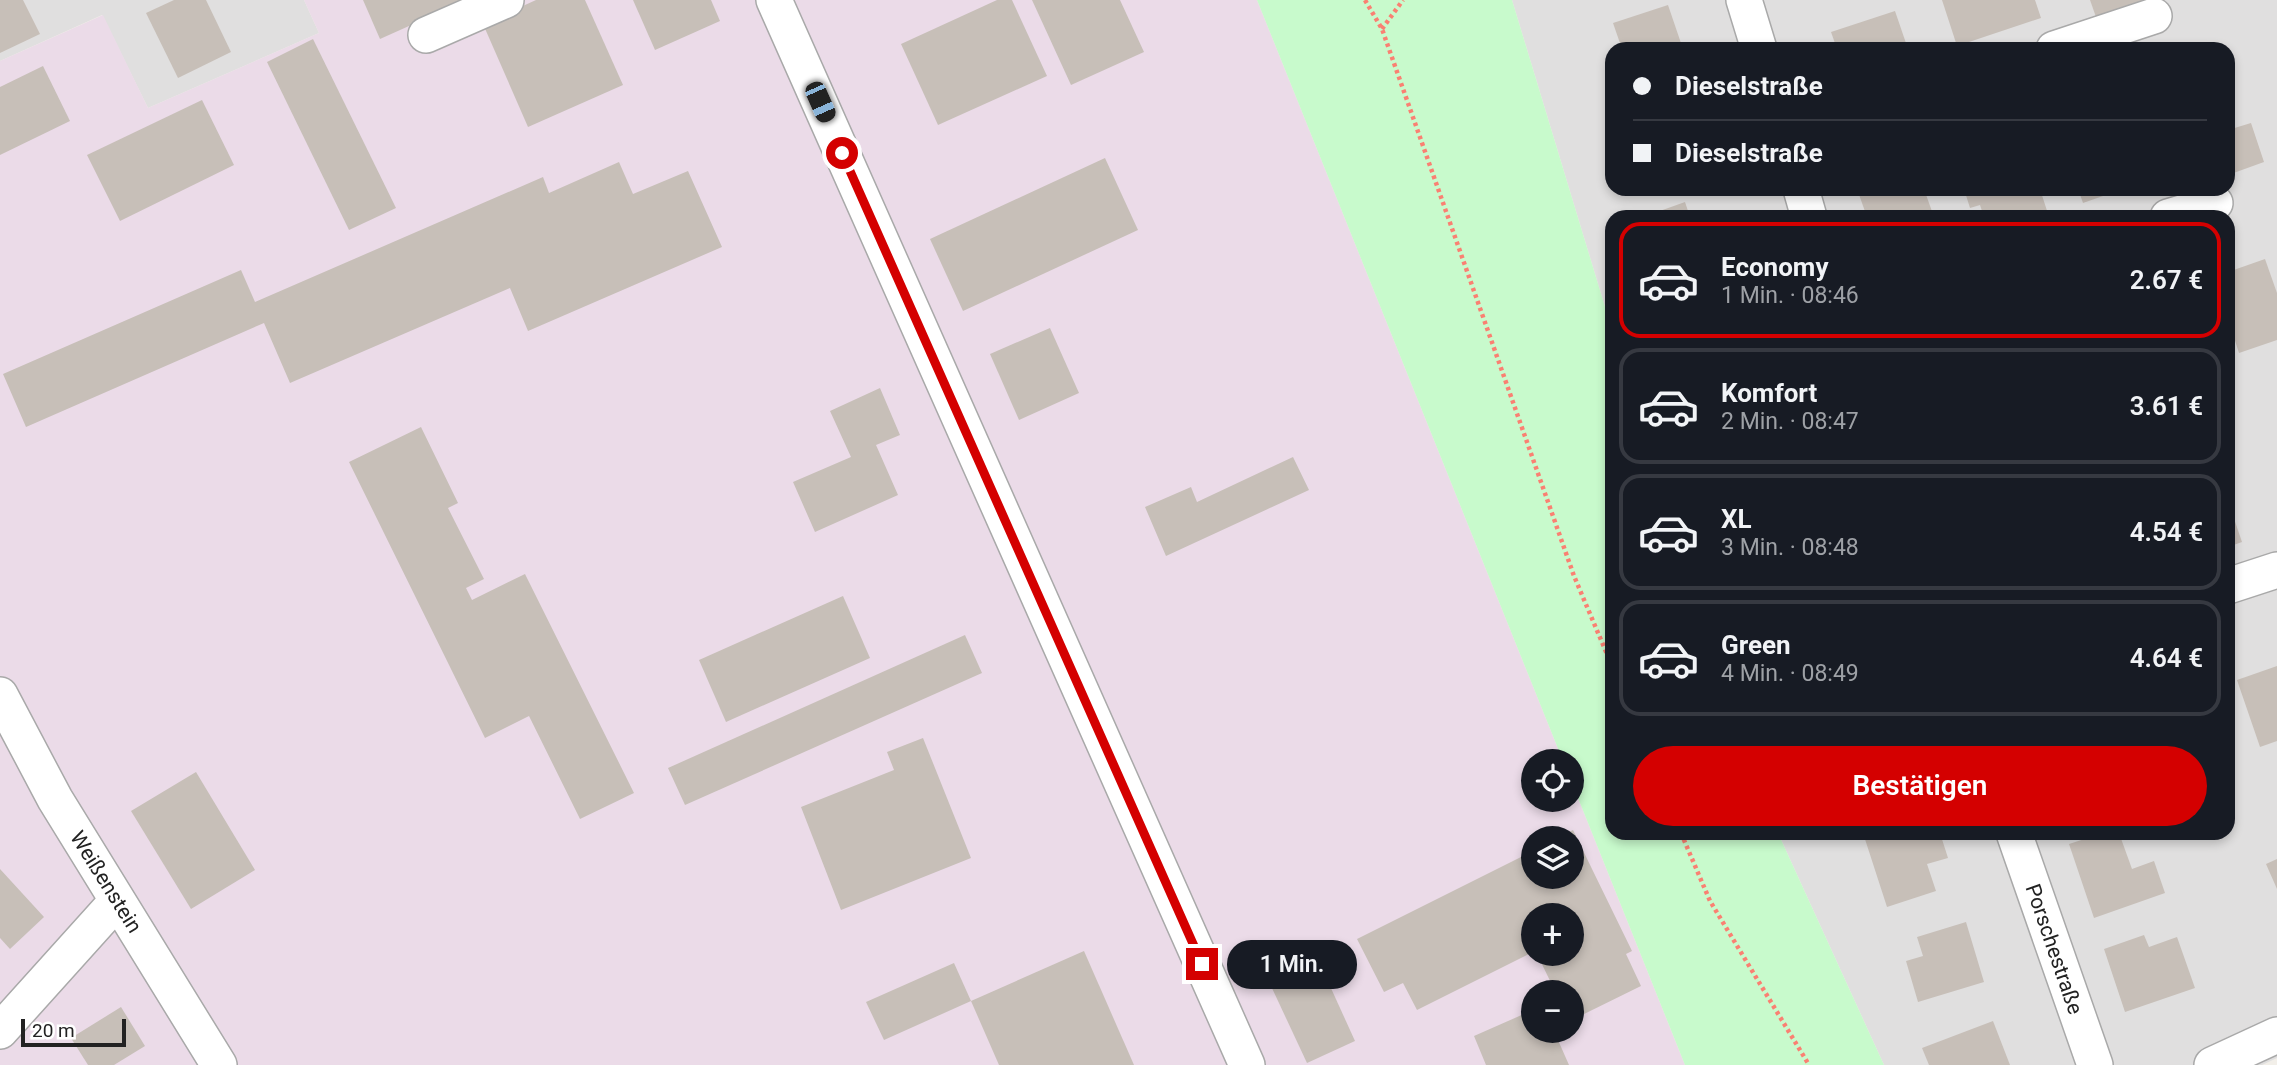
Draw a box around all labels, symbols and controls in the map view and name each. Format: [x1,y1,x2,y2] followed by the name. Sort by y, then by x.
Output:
[1675,71,1823,101] text: Dieselstraße
[802,79,839,125] car
[826,137,858,169] route start
[1675,138,1823,168] text: Dieselstraße
[1637,249,1700,312] icon: car
[1721,252,1828,282] text: Economy
[2130,265,2203,295] text: 2.67 €
[1721,282,1859,309] text: 1 Min. · 08:46
[1637,375,1700,438] icon: car
[1721,378,1817,408] text: Komfort
[2130,391,2203,421] text: 3.61 €
[1721,408,1859,435] text: 2 Min. · 08:47
[1637,501,1700,564] icon: car
[1721,504,1752,534] text: XL
[2130,517,2203,547] text: 4.54 €
[1721,534,1859,561] text: 3 Min. · 08:48
[1637,627,1700,690] icon: car
[1721,630,1791,660] text: Green
[2130,643,2203,673] text: 4.64 €
[1721,660,1859,687] text: 4 Min. · 08:49
[1633,746,2207,826] button: Bestätigen
[1521,749,1584,1043] map controls
[1521,749,1584,812] button: locate
[1521,826,1584,889] button: layers
[65,827,147,937] street label: Weißenstein
[2020,881,2088,1017] street label: Porschestraße
[1521,903,1584,966] button: +
[1226,940,1356,988] callout: 1 Min.
[1186,948,1218,980] route end
[1260,951,1324,978] text: 1 Min.
[1521,980,1584,1043] button: −
[21,1016,126,1048] scale bar
[32,1019,75,1042] text: 20 m

